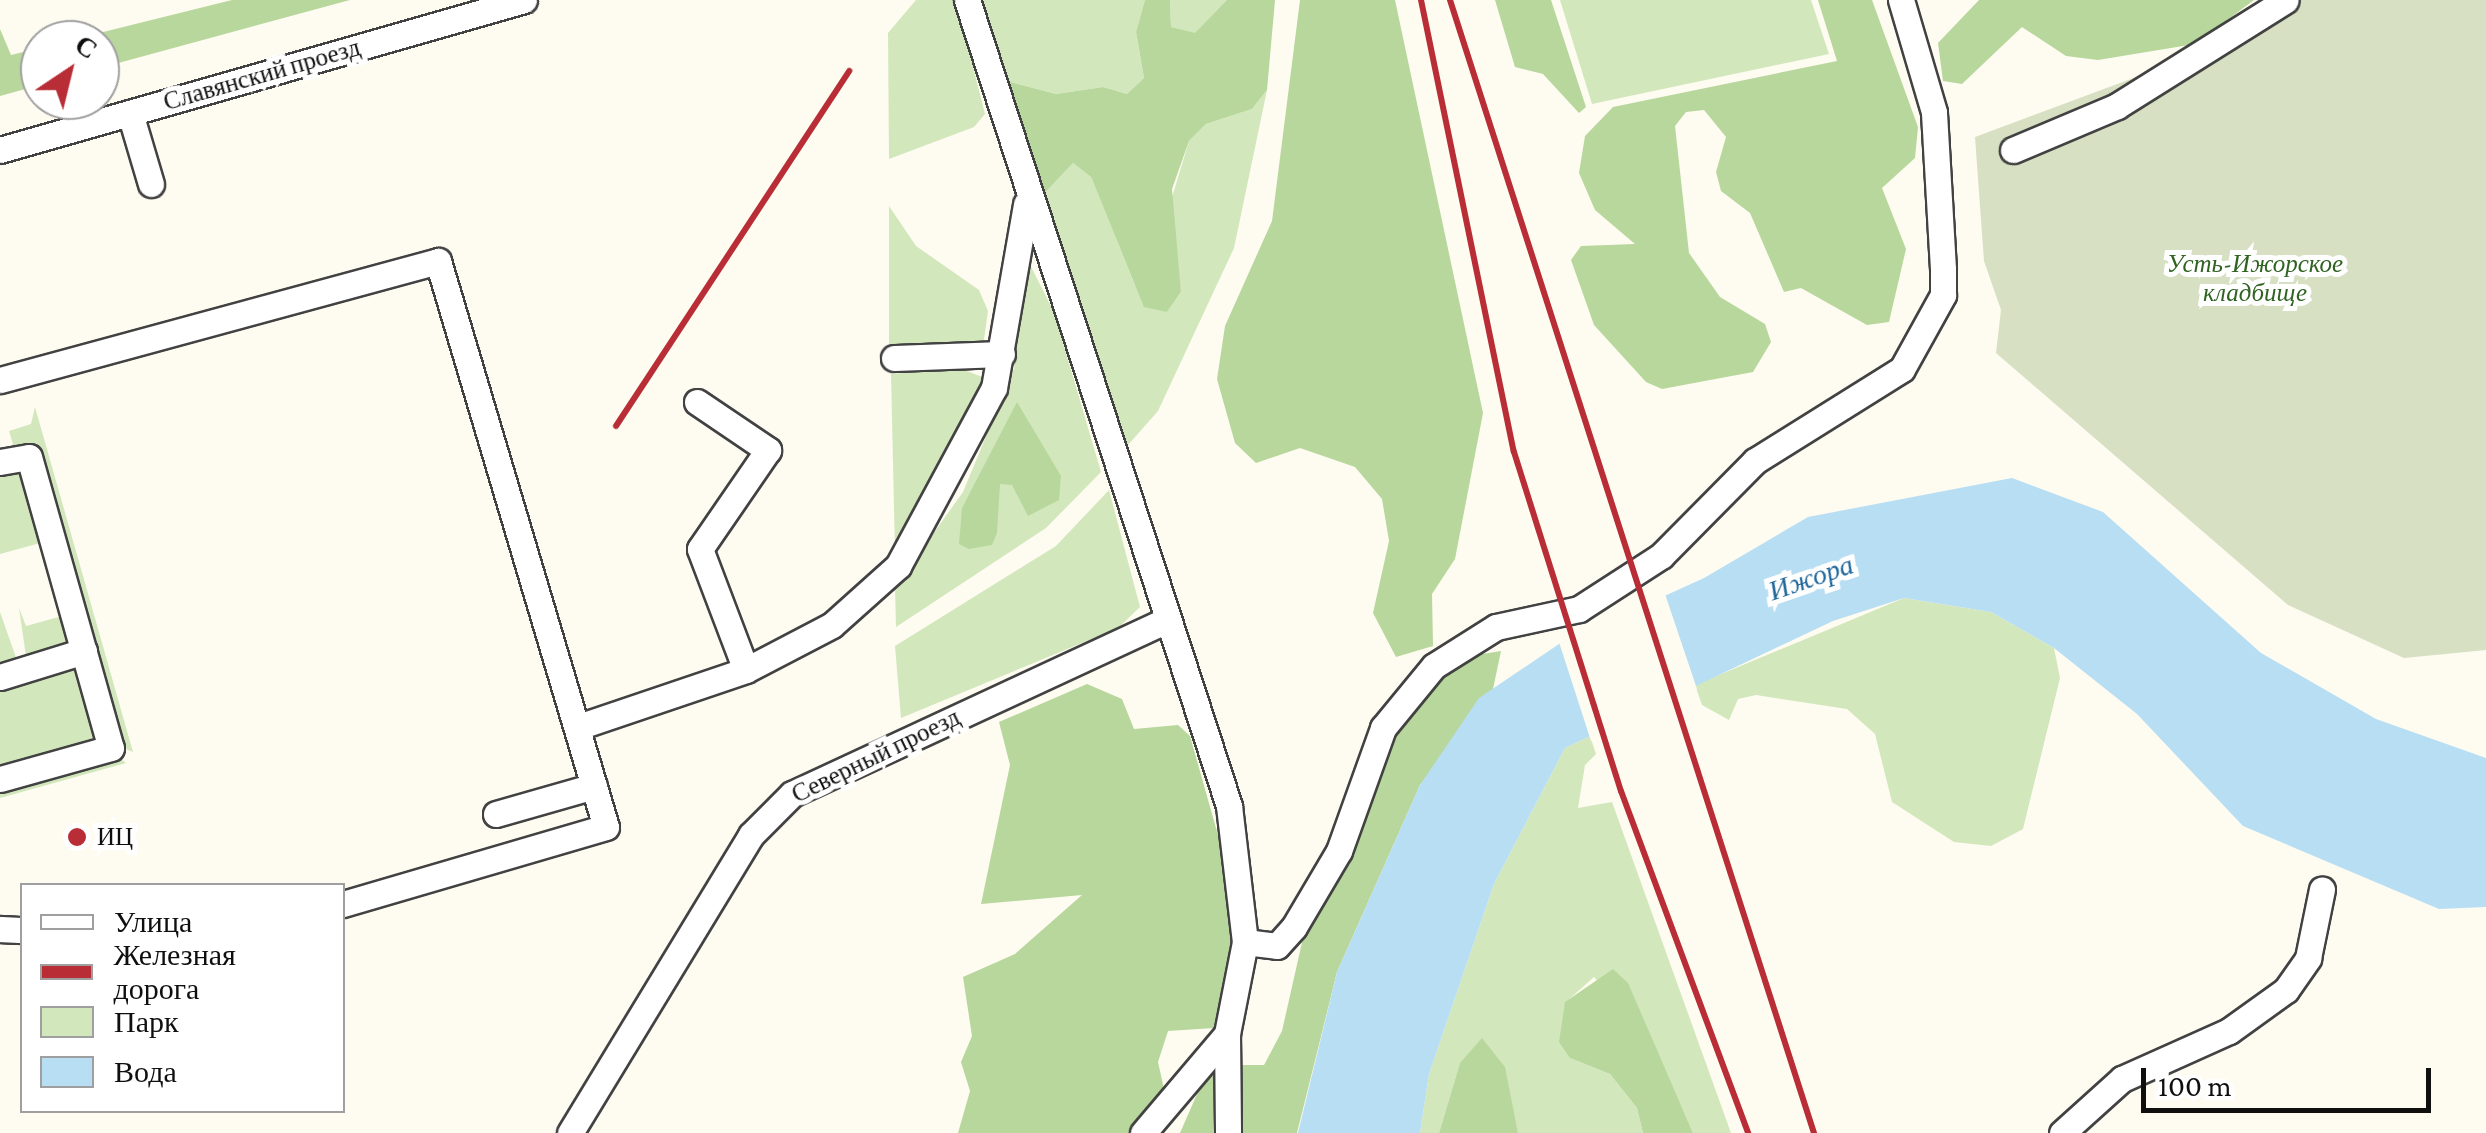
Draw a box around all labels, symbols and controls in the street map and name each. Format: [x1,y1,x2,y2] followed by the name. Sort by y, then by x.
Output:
[20,20,120,120] north arrow
[69,28,104,65] text: С
[160,33,364,117] street label: Славянский проезд
[2167,250,2343,309] park label: Усть-Ижорское кладбище
[1764,548,1858,608] water label: Ижора
[787,702,965,810] street label: Северный проезд
[97,822,133,852] place label: ИЦ
[66,826,88,848] marker: ИЦ
[20,883,345,1113] legend
[114,905,192,938] text: Улица
[113,938,236,1005] text: Железная дорога
[114,1005,179,1038] text: Парк
[2146,1048,2436,1110] scale bar
[114,1055,177,1088] text: Вода
[2158,1069,2232,1102] text: 100 m

